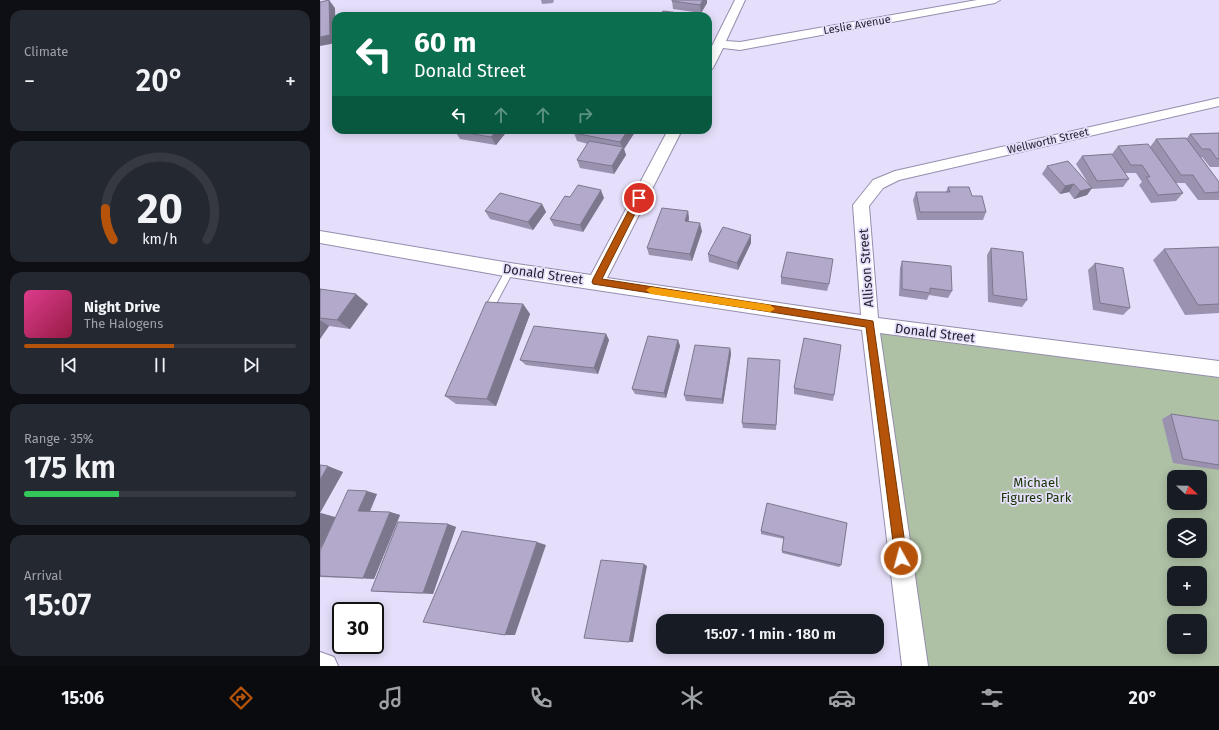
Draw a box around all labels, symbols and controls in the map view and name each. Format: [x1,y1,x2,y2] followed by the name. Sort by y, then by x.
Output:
[822,13,892,37] street label: Leslie Avenue
[414,26,476,59] text: 60 m
[348,28,400,80] icon: left
[24,44,68,59] text: Climate
[414,60,526,82] text: Donald Street
[136,63,184,99] text: 20°
[24,68,35,95] text: −
[285,68,296,95] text: +
[448,104,470,126] icon: left
[490,104,512,126] icon: ahead
[532,104,554,126] icon: ahead
[574,104,596,126] icon: right
[1006,125,1090,157] street label: Wellworth Street
[622,181,656,215] pin
[137,184,183,234] text: 20
[628,187,650,209] icon: arrive
[856,228,876,308] street label: Allison Street
[142,230,178,247] text: km/h
[502,261,584,287] street label: Donald Street
[84,298,160,316] text: Night Drive
[84,316,163,331] text: The Halogens
[894,321,976,345] street label: Donald Street
[58,354,80,376] icon: previous
[149,354,171,376] icon: pause
[240,354,262,376] icon: next
[24,431,94,446] text: Range · 35%
[24,450,116,486] text: 175 km
[1167,470,1207,510] north arrow
[1167,470,1207,654] map controls
[1001,475,1072,505] park label: Michael Figures Park
[1167,518,1207,558] button: layers
[880,537,922,579] position arrow
[1167,566,1207,606] button: +
[24,568,62,583] text: Arrival
[24,587,91,623] text: 15:07
[332,602,384,654] speed limit sign: 30
[1167,614,1207,654] button: −
[704,625,836,643] text: 15:07 · 1 min · 180 m
[227,684,255,712] icon: directions
[377,684,405,712] icon: music
[527,684,555,712] icon: phone
[678,684,706,712] icon: climate
[828,684,856,712] icon: car
[978,684,1006,712] icon: filters
[61,687,104,709] text: 15:06
[1129,687,1158,709] text: 20°

